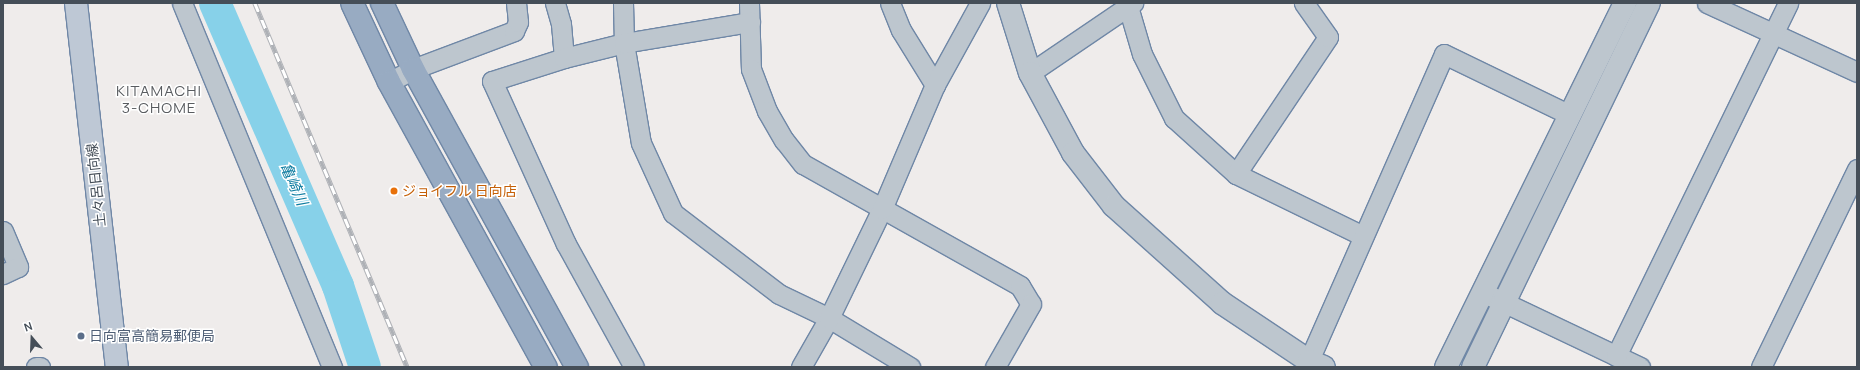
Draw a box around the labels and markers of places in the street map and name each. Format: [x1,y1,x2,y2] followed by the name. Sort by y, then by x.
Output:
[402,183,517,199] place label: ジョイフル 日向店
[389,186,399,196] marker: ジョイフル 日向店
[89,328,215,344] place label: 日向富高簡易郵便局
[76,331,86,341] marker: 日向富高簡易郵便局

